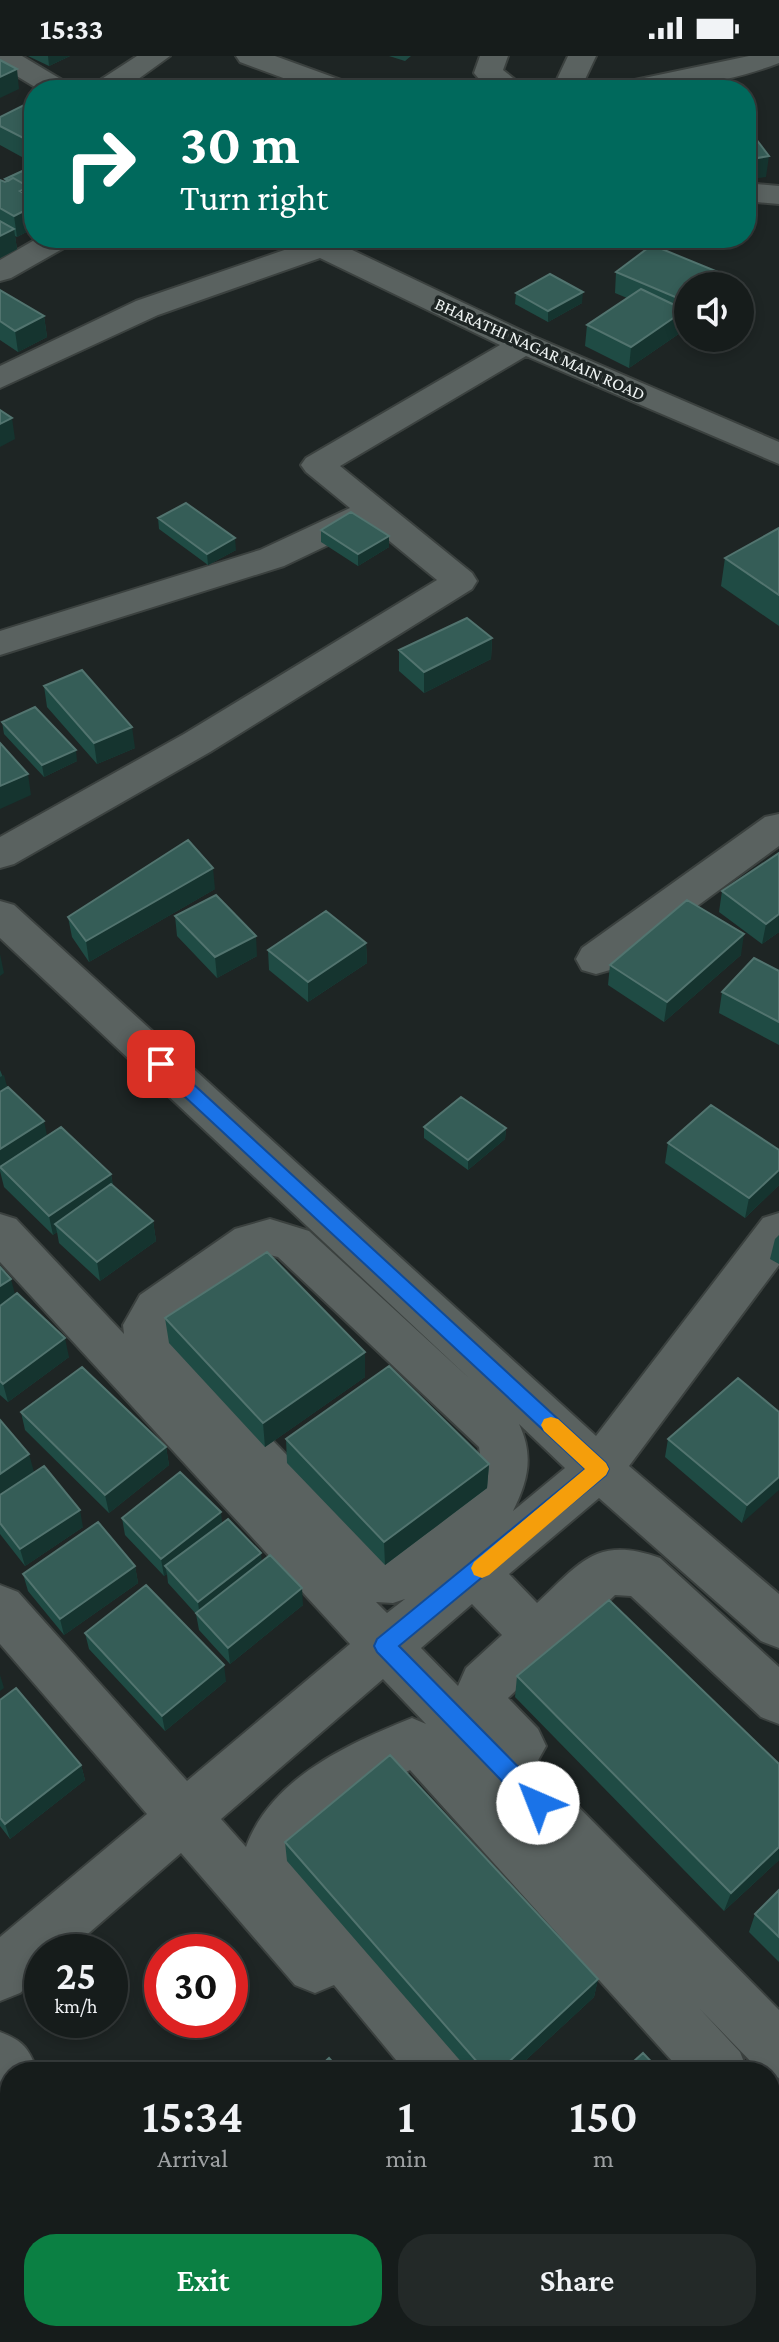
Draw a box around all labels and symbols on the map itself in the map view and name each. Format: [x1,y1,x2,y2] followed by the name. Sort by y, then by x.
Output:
[432,293,648,405] street label: BHARATHI NAGAR MAIN ROAD
[127,1030,195,1098] pin
[496,1761,580,1845] position arrow
[144,1934,248,2038] speed limit sign: 30

